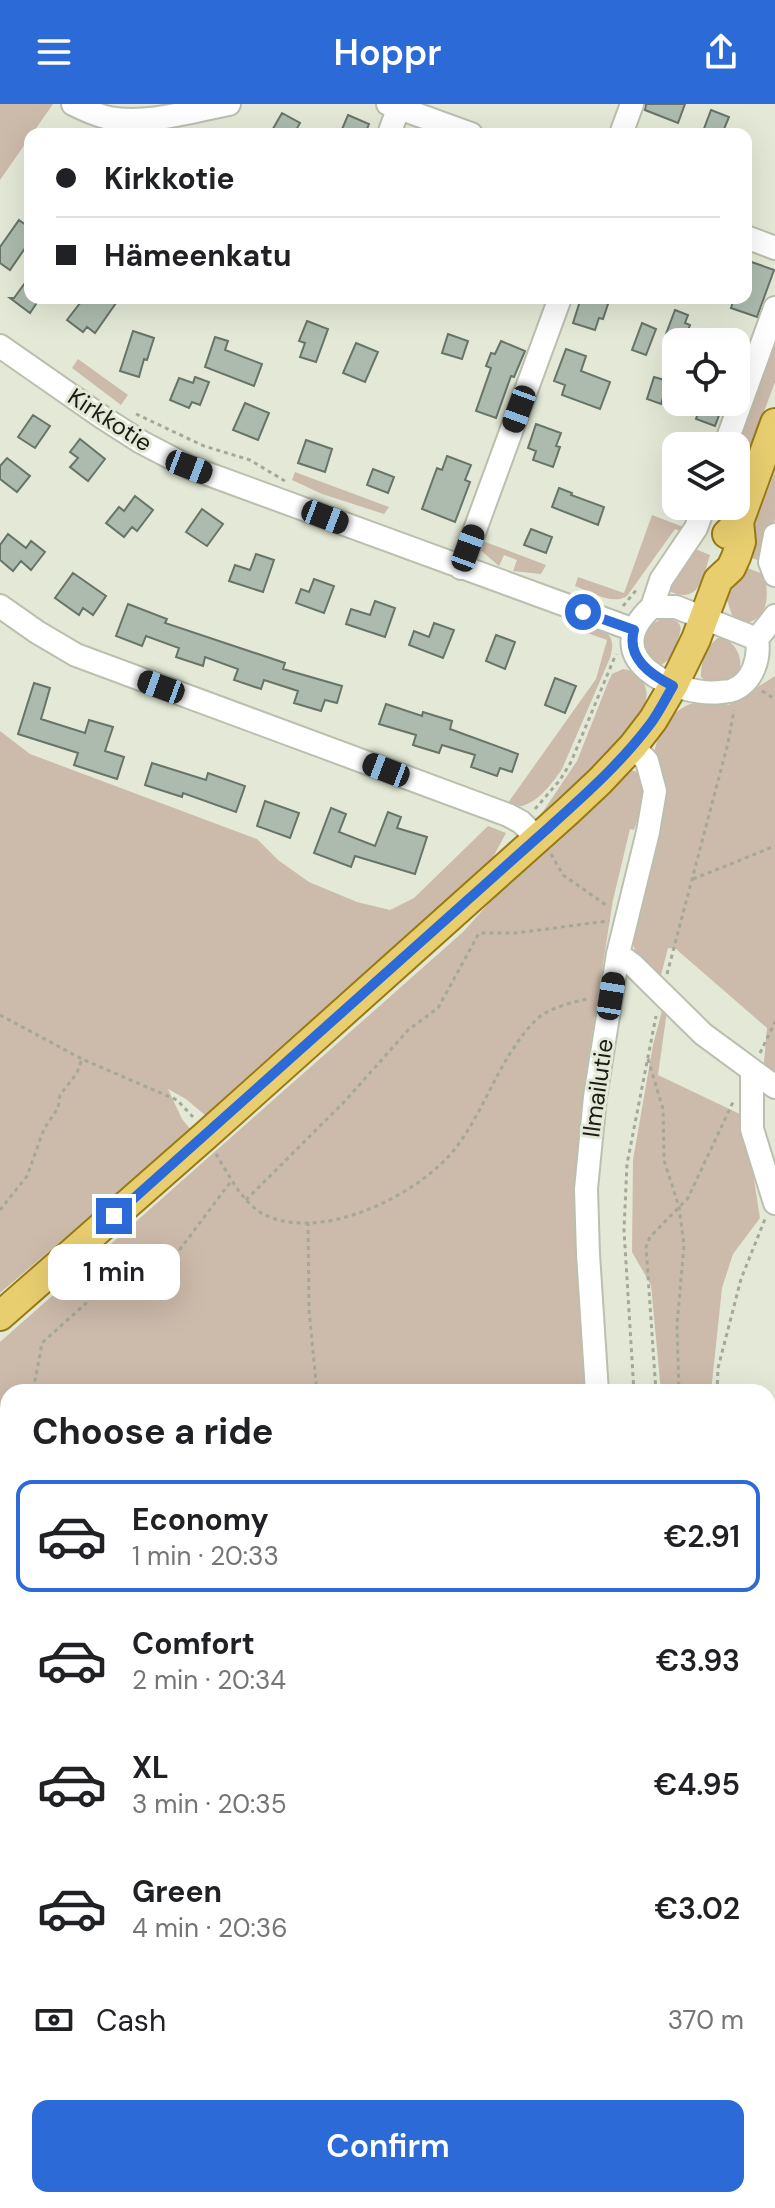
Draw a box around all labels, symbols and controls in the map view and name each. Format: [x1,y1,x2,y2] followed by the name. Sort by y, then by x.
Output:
[334,29,441,76] text: Hoppr
[32,30,76,74] icon: menu
[699,30,743,74] icon: share
[104,159,234,198] text: Kirkkotie
[104,236,292,275] text: Hämeenkatu
[662,328,750,520] map controls
[662,328,750,416] button: locate
[62,381,158,458] street label: Kirkkotie
[500,382,538,436] car
[662,432,750,520] button: layers
[162,447,216,487] car
[298,497,352,537] car
[449,521,487,575] car
[565,594,601,630] route start
[134,668,188,706] car
[359,750,413,790] car
[595,970,627,1022] car
[575,1037,620,1139] street label: Ilmailutie
[96,1198,132,1234] route end
[48,1244,180,1300] callout: 1 min
[83,1255,145,1289] text: 1 min
[32,1408,273,1455] text: Choose a ride
[36,1500,108,1572] icon: car
[132,1500,269,1539] text: Economy
[664,1517,740,1556] text: €2.91
[132,1539,279,1573] text: 1 min · 20:33
[36,1624,108,1696] icon: car
[132,1624,255,1663] text: Comfort
[656,1641,740,1680] text: €3.93
[132,1663,286,1697] text: 2 min · 20:34
[36,1748,108,1820] icon: car
[132,1748,169,1787] text: XL
[654,1765,740,1804] text: €4.95
[132,1787,287,1821] text: 3 min · 20:35
[36,1872,108,1944] icon: car
[132,1872,222,1911] text: Green
[655,1889,740,1928] text: €3.02
[132,1911,287,1945] text: 4 min · 20:36
[32,1998,76,2042] icon: cash
[96,2001,166,2040] text: Cash
[668,2003,744,2037] text: 370 m
[32,2100,744,2192] button: Confirm

